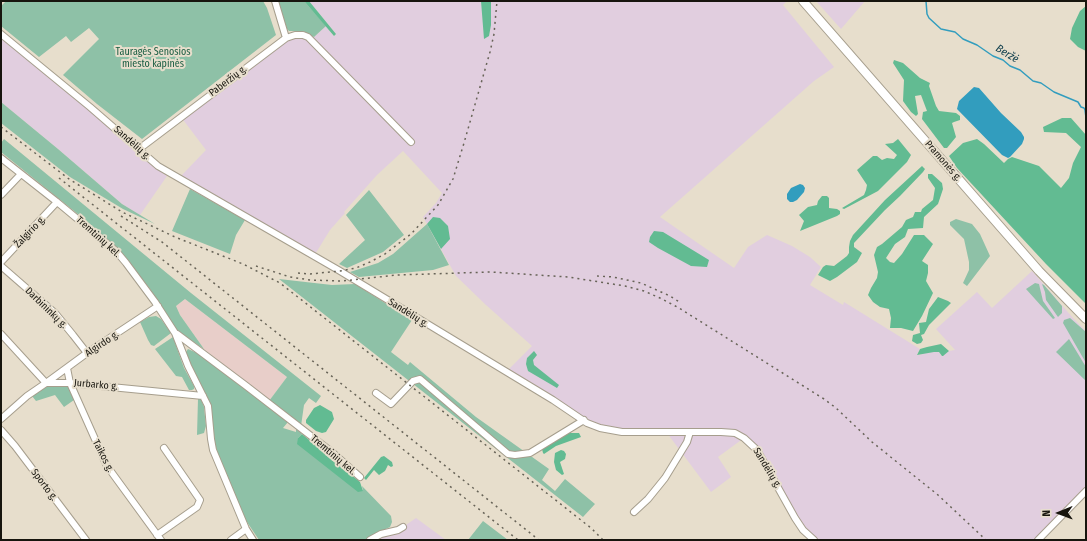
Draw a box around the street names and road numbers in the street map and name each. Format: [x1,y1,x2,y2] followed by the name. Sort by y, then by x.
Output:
[207,63,249,99] street label: Paberžių g.
[111,124,153,162] street label: Sandėlių g.
[922,138,964,184] street label: Pramonės g.
[12,214,48,250] street label: Žalgirio g.
[73,214,123,260] street label: Tremtinių kel.
[22,285,70,331] street label: Darbininkų g.
[386,296,430,330] street label: Sandėlių g.
[83,328,121,360] street label: Algirdo g.
[74,377,118,393] street label: Jurbarko g.
[308,433,358,477] street label: Tremtinių kel.
[90,438,116,474] street label: Taikos g.
[750,446,784,490] street label: Sandėlių g.
[28,467,60,503] street label: Sporto g.

